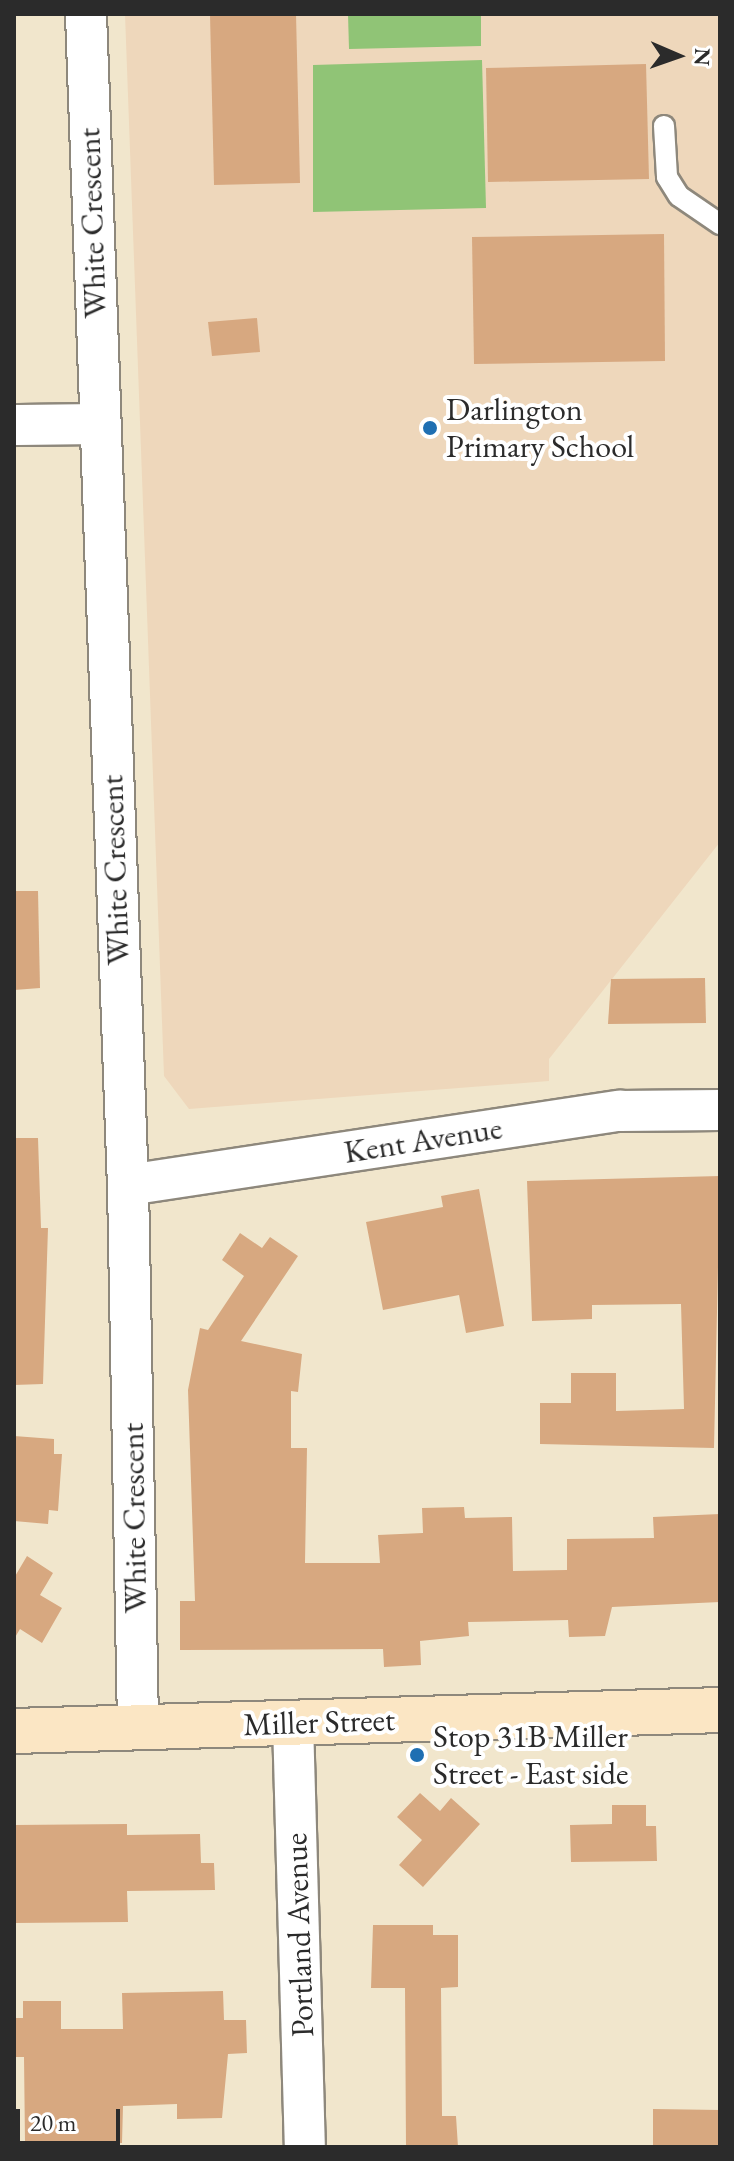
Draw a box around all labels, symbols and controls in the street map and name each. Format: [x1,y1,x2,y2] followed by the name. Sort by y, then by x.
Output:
[638,16,718,96] north arrow
[688,47,717,66] text: N
[69,127,115,319] street label: White Crescent
[446,391,634,466] place label: Darlington Primary School
[421,419,439,437] marker: Darlington Primary School
[92,774,138,966] street label: White Crescent
[341,1109,505,1171] street label: Kent Avenue
[113,1422,155,1614] street label: White Crescent
[242,1700,396,1744] street label: Miller Street
[433,1718,629,1793] place label: Stop 31B Miller Street - East side
[408,1746,426,1764] marker: Stop 31B Miller Street - East side
[276,1832,322,2038] street label: Portland Avenue
[20,2093,124,2143] scale bar
[30,2107,77,2138] text: 20 m

